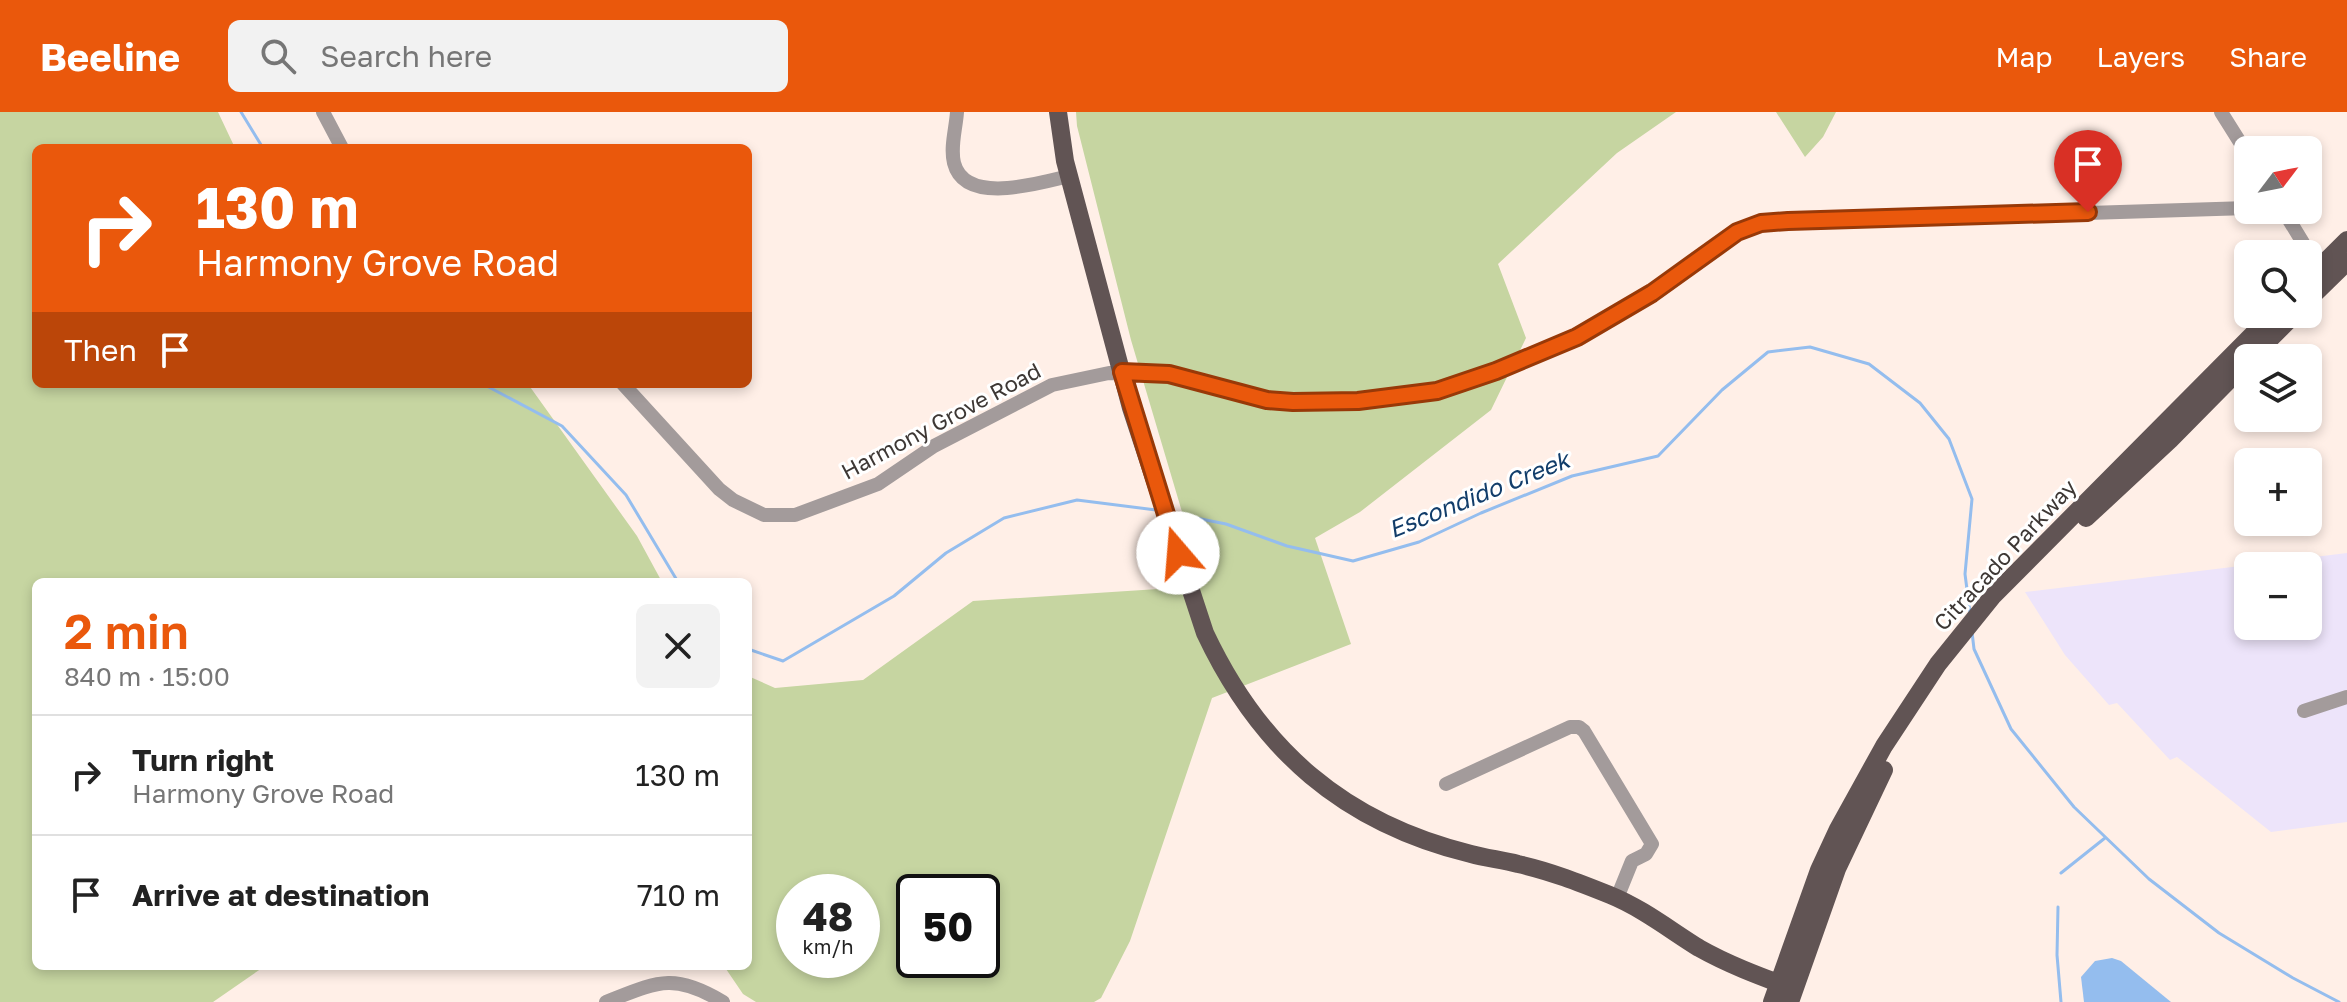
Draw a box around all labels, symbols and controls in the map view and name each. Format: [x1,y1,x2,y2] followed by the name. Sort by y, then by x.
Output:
[228,20,788,92] search box
[40,34,180,79] text: Beeline
[256,34,300,78] icon: search
[320,38,492,74] text: Search here
[1995,40,2053,73] text: Map
[2097,40,2185,73] text: Layers
[2229,40,2307,73] text: Share
[2054,130,2122,212] pin
[2234,136,2322,224] north arrow
[2234,136,2322,640] map controls
[2066,142,2110,186] icon: arrive
[196,173,358,240] text: 130 m
[64,176,168,280] icon: right
[2234,240,2322,328] button: search
[196,241,559,284] text: Harmony Grove Road
[153,328,197,372] icon: arrive
[64,332,137,368] text: Then
[2234,344,2322,432] button: layers
[836,357,1045,485] street label: Harmony Grove Road
[1384,443,1576,543] water label: Escondido Creek
[2234,448,2322,536] button: +
[1928,474,2082,636] street label: Citracado Parkway
[1136,511,1220,595] position arrow
[2234,552,2322,640] button: −
[64,602,189,660] text: 2 min
[636,604,720,688] button: close
[64,661,230,692] text: 840 m · 15:00
[132,742,274,778] text: Turn right
[64,753,108,797] icon: right
[635,757,720,793] text: 130 m
[132,778,394,809] text: Harmony Grove Road
[64,873,108,917] icon: arrive
[896,874,1000,978] speed limit sign: 50
[132,877,429,913] text: Arrive at destination
[637,877,720,913] text: 710 m
[803,892,853,940] text: 48
[803,934,853,958] text: km/h

